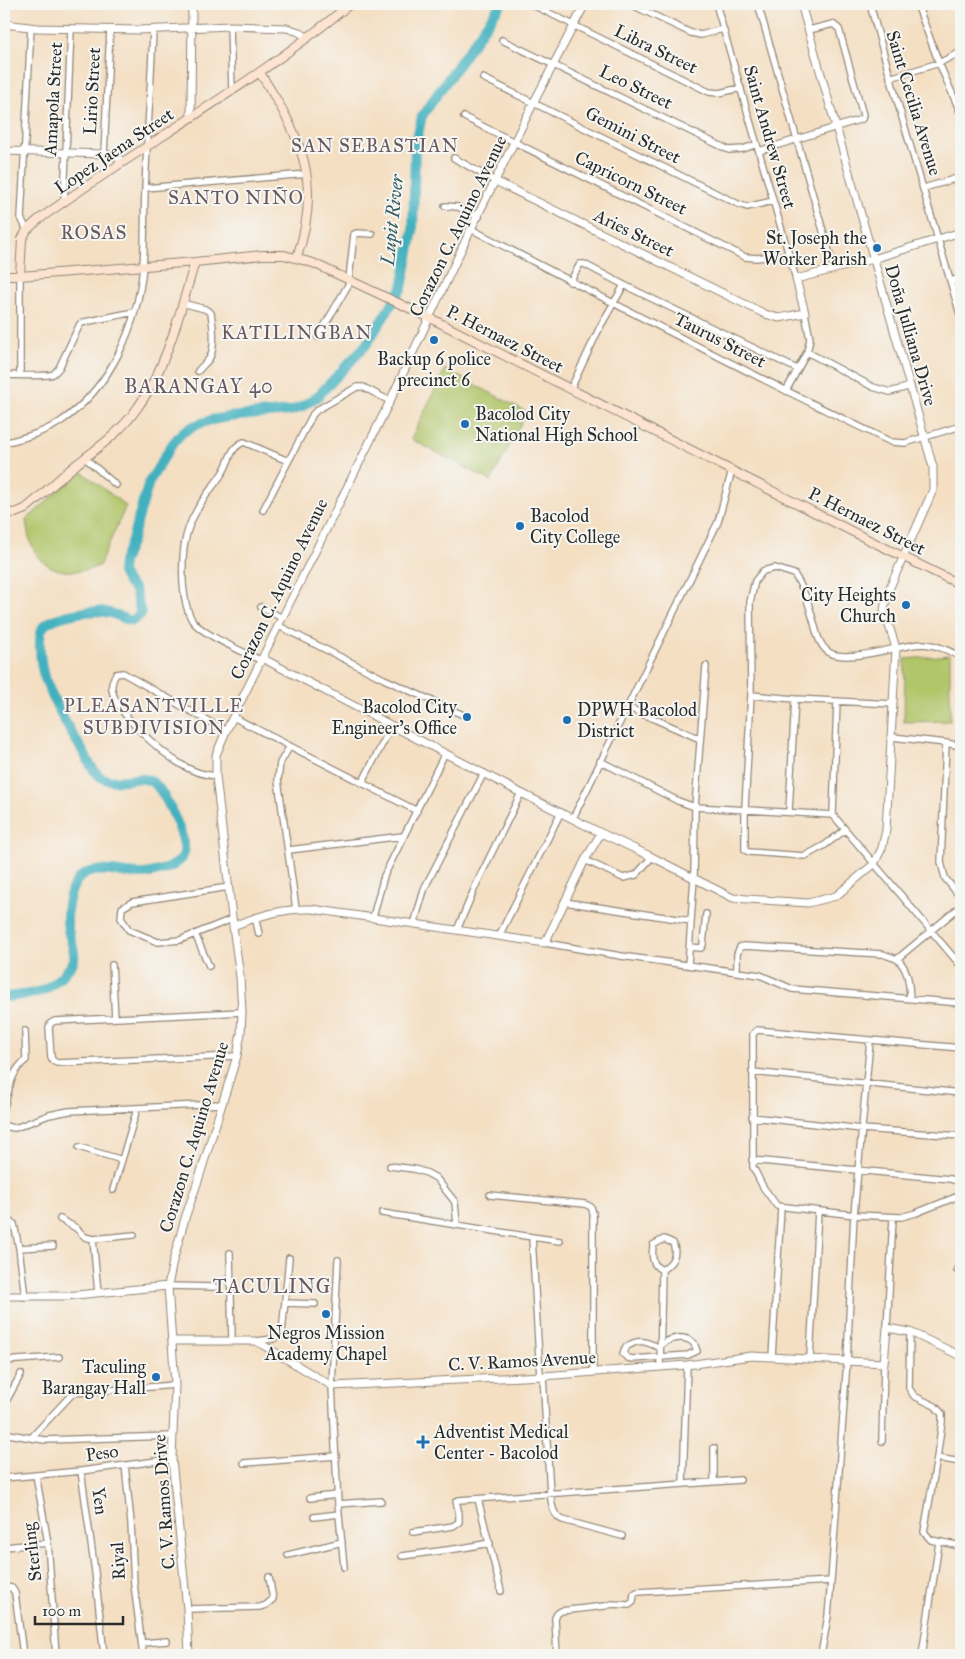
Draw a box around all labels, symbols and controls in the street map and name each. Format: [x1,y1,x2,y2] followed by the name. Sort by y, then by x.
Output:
[611,19,702,79] street label: Libra Street
[881,28,947,178] street label: Saint Cecilia Avenue
[39,41,67,158] street label: Amapola Street
[79,46,105,135] street label: Lirio Street
[596,60,677,114] street label: Leo Street
[739,63,801,212] street label: Saint Andrew Street
[582,102,685,169] street label: Gemini Street
[50,103,179,200] street label: Lopez Jaena Street
[405,132,512,321] street label: Corazon C. Aquino Avenue
[291,134,459,157] district label: SAN SEBASTIAN
[571,146,691,220] street label: Capricorn Street
[376,172,409,268] water label: Lupit River
[168,186,304,209] district label: SANTO NIÑO
[589,204,678,262] street label: Aries Street
[60,221,128,244] district label: ROSAS
[763,227,867,270] place label: St. Joseph the Worker Parish
[871,242,883,254] marker: St. Joseph the Worker Parish
[879,262,942,409] street label: Doña Julliana Drive
[443,300,568,378] street label: P. Hernaez Street
[670,307,770,373] street label: Taurus Street
[221,321,373,344] district label: KATILINGBAN
[428,334,440,346] marker: Backup 6 police precinct 6
[377,348,491,391] place label: Backup 6 police precinct 6
[124,374,274,398] district label: BARANGAY 40
[475,403,638,447] place label: Bacolod City National High School
[459,418,471,430] marker: Bacolod City National High School
[805,482,930,560] street label: P. Hernaez Street
[226,495,333,684] street label: Corazon C. Aquino Avenue
[530,505,620,549] place label: Bacolod City College
[514,520,526,532] marker: Bacolod City College
[801,584,896,627] place label: City Heights Church
[900,599,912,611] marker: City Heights Church
[64,694,244,739] district label: PLEASANTVILLE SUBDIVISION
[332,696,458,740] place label: Bacolod City Engineer's Office
[577,699,697,742] place label: DPWH Bacolod District
[461,711,473,723] marker: Bacolod City Engineer's Office
[561,714,573,726] marker: DPWH Bacolod District
[154,1039,235,1236] street label: Corazon C. Aquino Avenue
[213,1274,331,1298] district label: TACULING
[320,1308,332,1320] marker: Negros Mission Academy Chapel
[264,1322,387,1365] place label: Negros Mission Academy Chapel
[448,1346,596,1376] street label: C. V. Ramos Avenue
[41,1356,147,1400] place label: Taculing Barangay Hall
[150,1371,162,1383] marker: Taculing Barangay Hall
[433,1421,569,1464] place label: Adventist Medical Center - Bacolod
[148,1434,180,1570] street label: C. V. Ramos Drive
[416,1435,430,1449] marker: Adventist Medical Center - Bacolod
[84,1440,120,1466] street label: Peso
[87,1486,113,1516] street label: Yen
[17,1521,47,1583] street label: Sterling
[106,1541,130,1581] street label: Riyal
[35,1594,122,1626] scale bar
[42,1602,82,1620] text: 100 m

